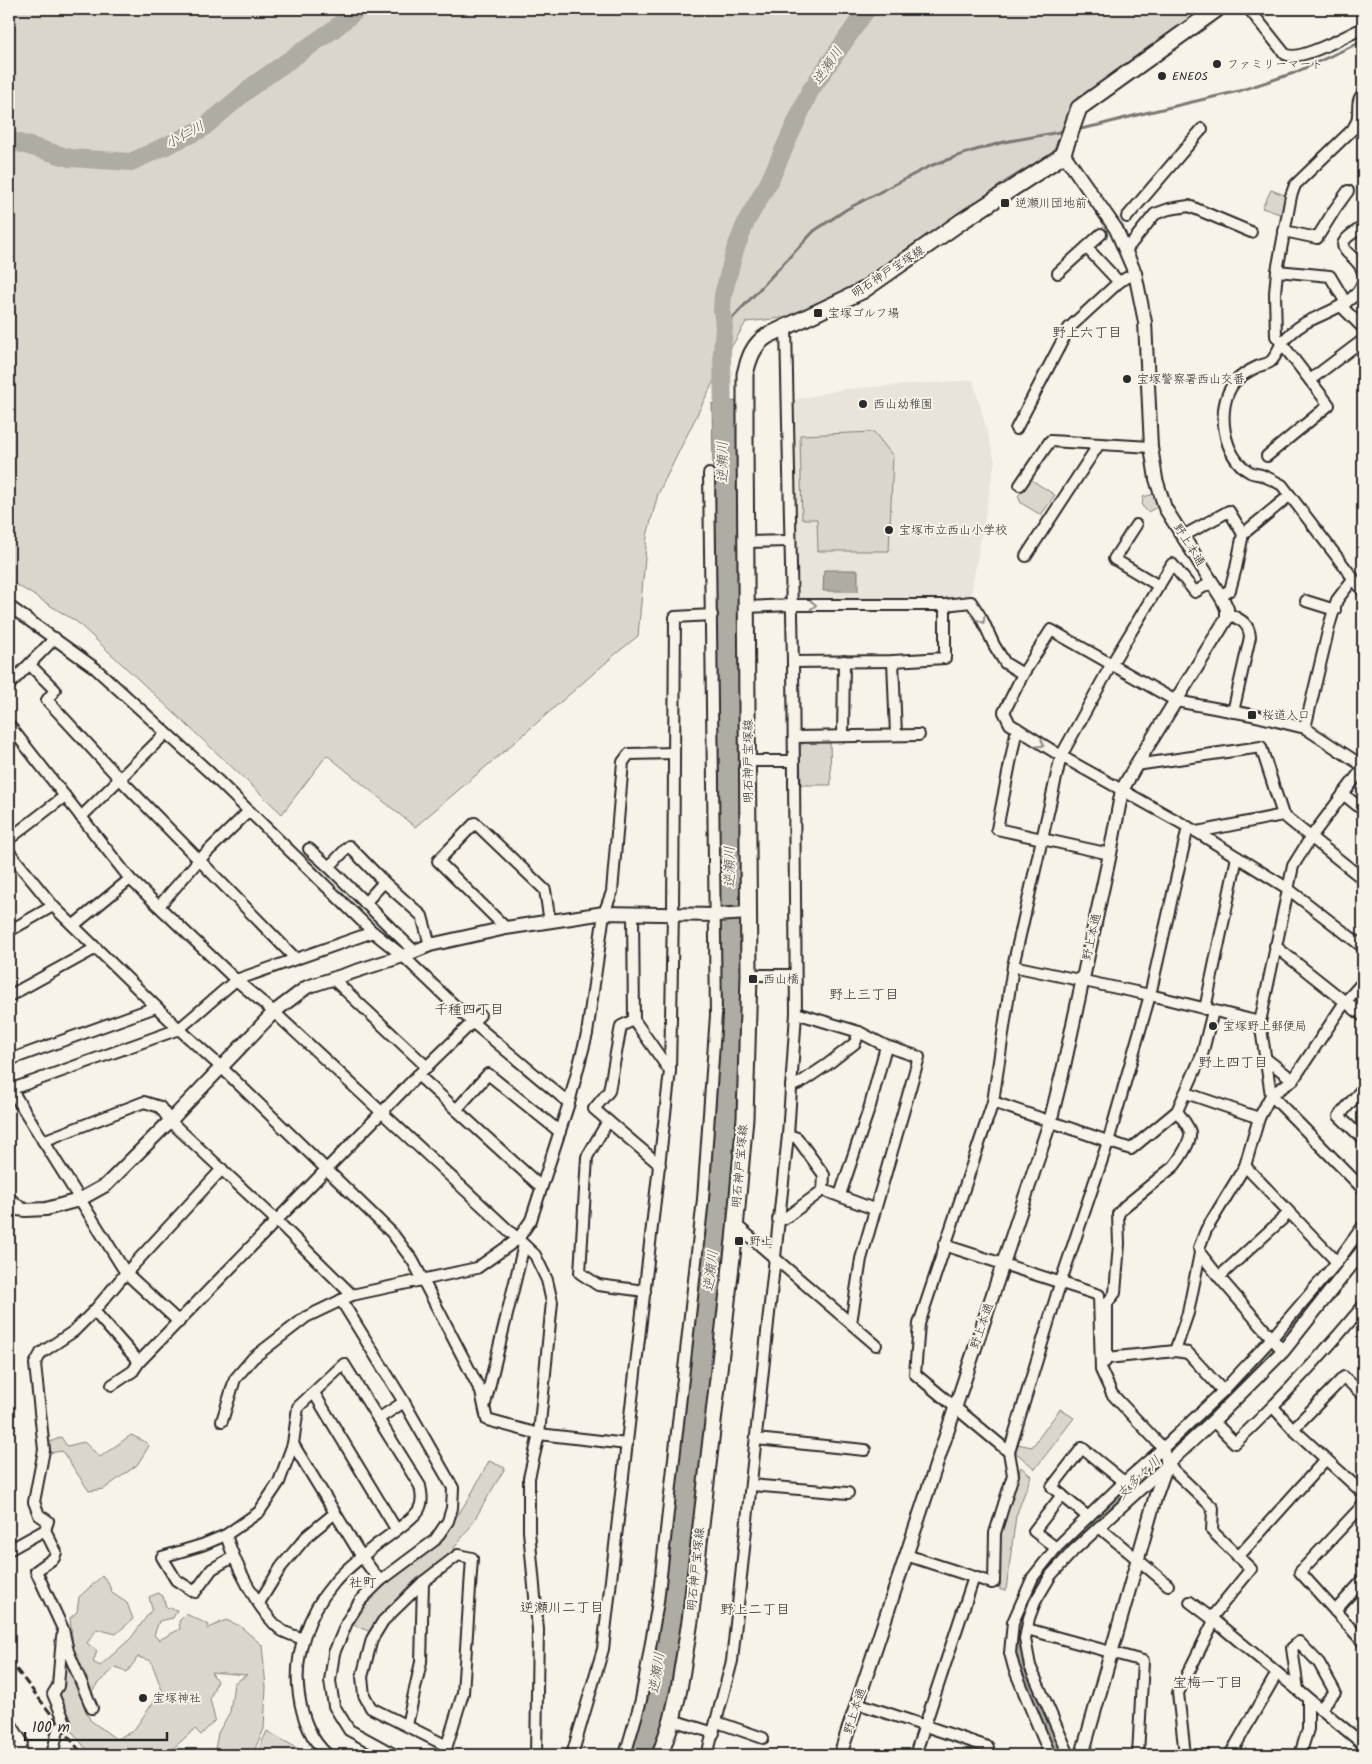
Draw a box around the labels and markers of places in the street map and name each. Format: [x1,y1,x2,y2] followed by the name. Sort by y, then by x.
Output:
[1227,55,1323,74] place label: ファミリーマート
[1211,58,1223,70] marker: ファミリーマート
[1172,67,1209,86] place label: ENEOS
[1156,70,1168,82] marker: ENEOS
[1015,194,1087,213] place label: 逆瀬川団地前
[999,197,1011,209] marker: 逆瀬川団地前
[828,304,900,323] place label: 宝塚ゴルフ場
[812,307,824,319] marker: 宝塚ゴルフ場
[1137,370,1245,389] place label: 宝塚警察署西山交番
[1121,373,1133,385] marker: 宝塚警察署西山交番
[873,395,933,414] place label: 西山幼稚園
[857,398,869,410] marker: 西山幼稚園
[899,521,1007,540] place label: 宝塚市立西山小学校
[883,524,895,536] marker: 宝塚市立西山小学校
[1262,706,1310,725] place label: 桜道入口
[1246,709,1258,721] marker: 桜道入口
[763,970,799,989] place label: 西山橋
[747,973,759,985] marker: 西山橋
[1223,1017,1307,1036] place label: 宝塚野上郵便局
[1207,1020,1219,1032] marker: 宝塚野上郵便局
[749,1232,773,1251] place label: 野上
[733,1235,745,1247] marker: 野上
[153,1689,201,1708] place label: 宝塚神社
[137,1692,149,1704] marker: 宝塚神社

